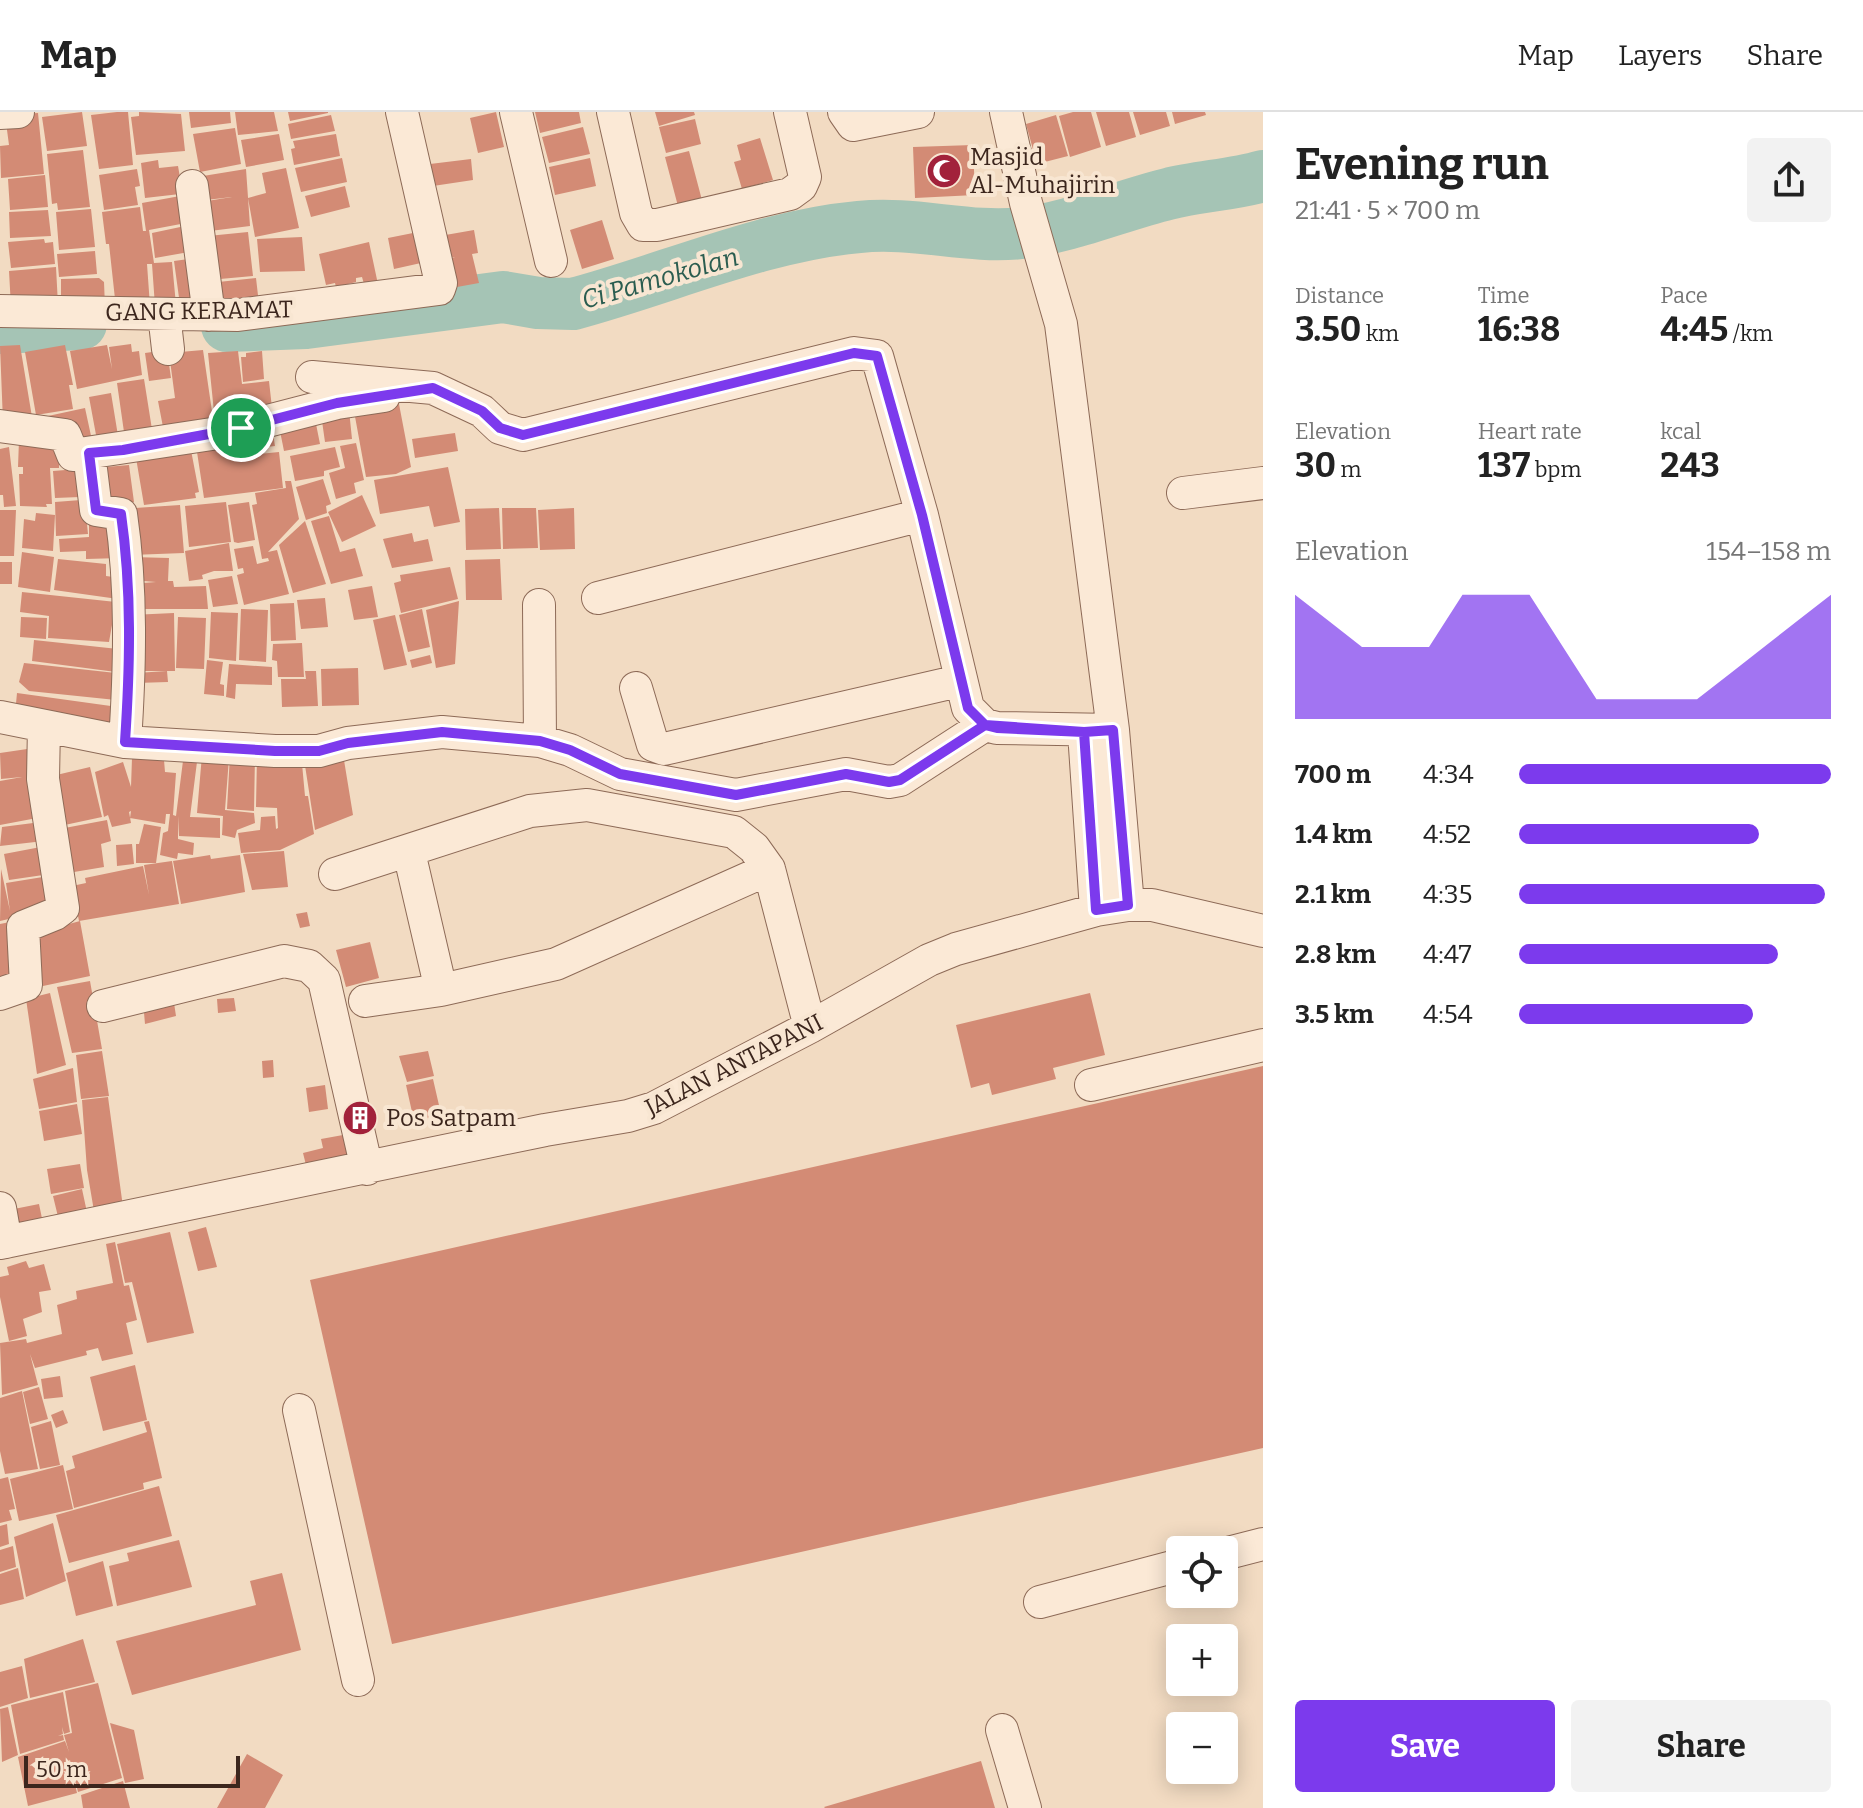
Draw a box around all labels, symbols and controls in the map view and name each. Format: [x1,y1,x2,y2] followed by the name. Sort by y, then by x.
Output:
[40,32,117,78] text: Map
[1517,39,1574,72] text: Map
[1618,39,1702,72] text: Layers
[1746,39,1823,72] text: Share
[1295,138,1549,191] text: Evening run
[1747,138,1831,222] button: share
[970,143,1115,199] place label: Masjid Al-Muhajirin
[925,152,963,190] mosque icon: Masjid Al-Muhajirin
[1295,195,1480,226] text: 21:41 · 5 × 700 m
[578,241,742,316] water label: Ci Pamokolan
[1295,282,1384,309] text: Distance
[1478,282,1530,309] text: Time
[1660,282,1708,309] text: Pace
[105,295,293,327] street label: GANG KERAMAT
[1295,309,1361,350] text: 3.50
[1478,309,1560,350] text: 16:38
[1660,309,1728,350] text: 4:45
[1361,320,1399,347] text: km
[1728,320,1773,347] text: /km
[207,394,275,462] pin
[219,406,263,450] icon: arrive
[1295,418,1391,445] text: Elevation
[1478,418,1582,445] text: Heart rate
[1660,418,1701,445] text: kcal
[1295,445,1336,486] text: 30
[1478,445,1530,486] text: 137
[1660,445,1720,486] text: 243
[1336,456,1362,483] text: m
[1530,456,1581,483] text: bpm
[1295,536,1408,567] text: Elevation
[1706,536,1831,567] text: 154–158 m
[1295,759,1371,790] text: 700 m
[1423,759,1474,790] text: 4:34
[1295,819,1372,850] text: 1.4 km
[1423,819,1471,850] text: 4:52
[1295,879,1371,910] text: 2.1 km
[1423,879,1472,910] text: 4:35
[1295,939,1376,970] text: 2.8 km
[1423,939,1472,970] text: 4:47
[1295,999,1374,1030] text: 3.5 km
[1423,999,1473,1030] text: 4:54
[640,1008,828,1122] street label: JALAN ANTAPANI
[341,1099,379,1137] building icon: Pos Satpam
[386,1104,516,1132] place label: Pos Satpam
[1166,1536,1238,1784] map controls
[1166,1536,1238,1608] button: locate
[1166,1624,1238,1696] button: +
[1295,1700,1555,1792] button: Save
[1571,1700,1831,1792] button: Share
[1166,1712,1238,1784] button: −
[24,1752,240,1788] scale bar
[36,1756,87,1783] text: 50 m

